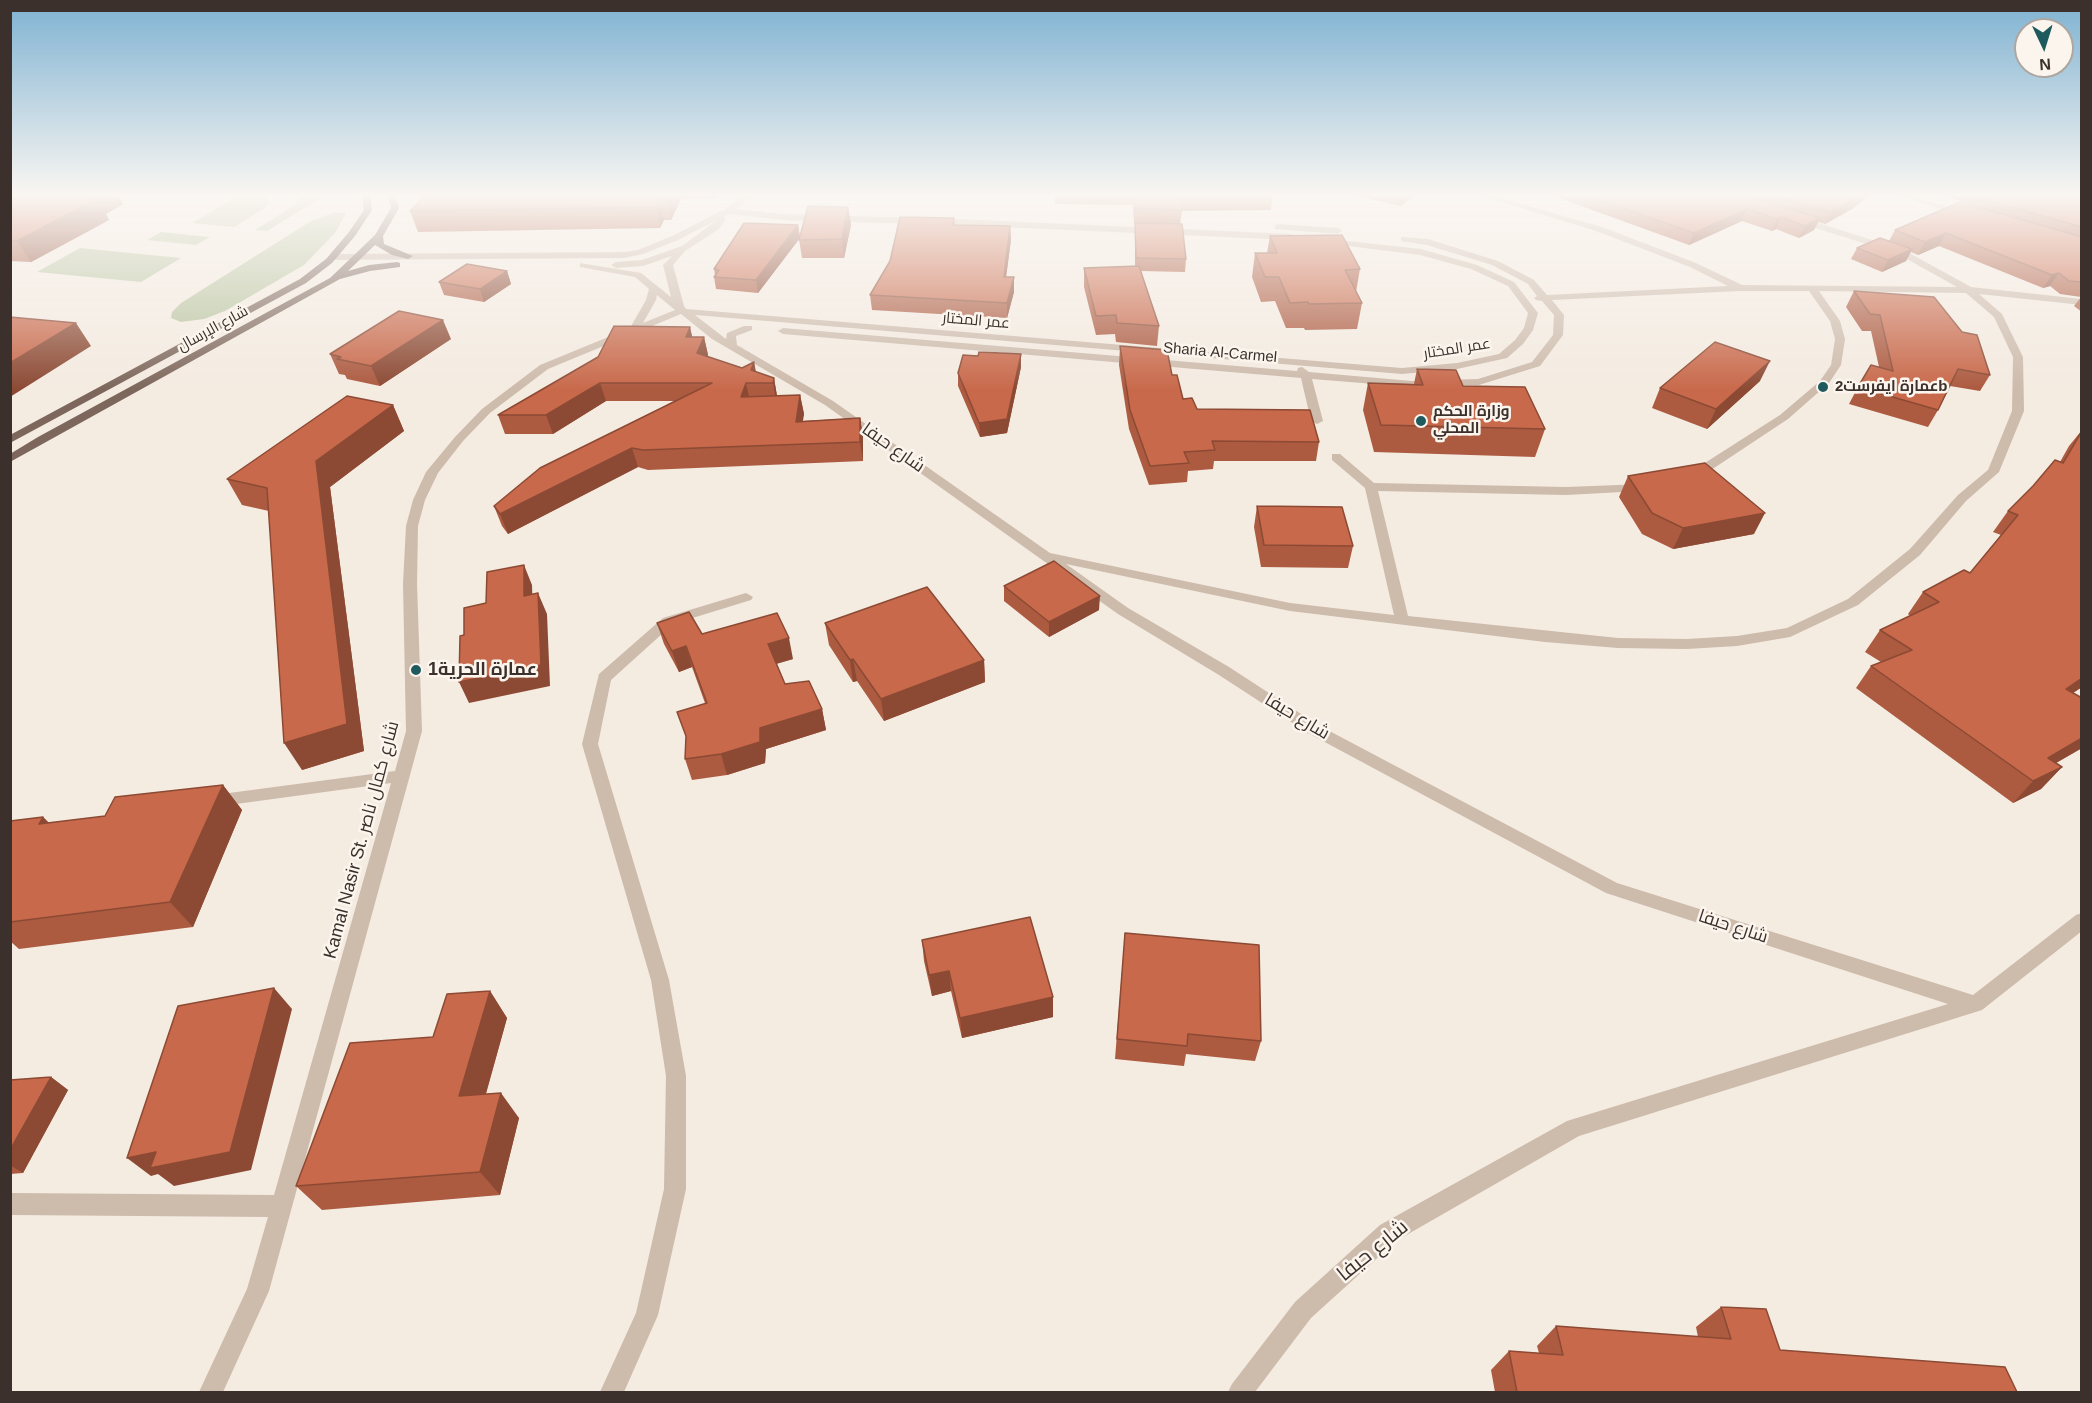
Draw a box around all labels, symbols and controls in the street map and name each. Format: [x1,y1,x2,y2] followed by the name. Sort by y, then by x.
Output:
[2014,18,2074,78] north arrow
[2039,56,2052,73] text: N
[175,302,251,356] street label: شارع الإرسال
[941,309,1011,333] street label: عمر المختار
[1422,335,1492,363] street label: عمر المختار
[1162,339,1278,367] street label: Sharia Al-Carmel
[1835,378,1948,396] place label: عمارة ايفرست2b
[1816,380,1830,394] marker: عمارة ايفرست2b
[1433,403,1509,438] place label: وزارة الحكم المحلي
[1414,414,1428,428] marker: وزارة الحكم المحلي
[857,419,929,477] street label: شارع حيفا
[428,659,537,681] place label: عمارة الحرية1
[409,663,423,677] marker: عمارة الحرية1
[1261,689,1333,745] street label: شارع حيفا
[320,719,404,961] street label: Kamal Nasir St. شارع كمال ناصر
[1695,906,1771,948] street label: شارع حيفا
[1332,1215,1414,1287] street label: شارع حيفا

